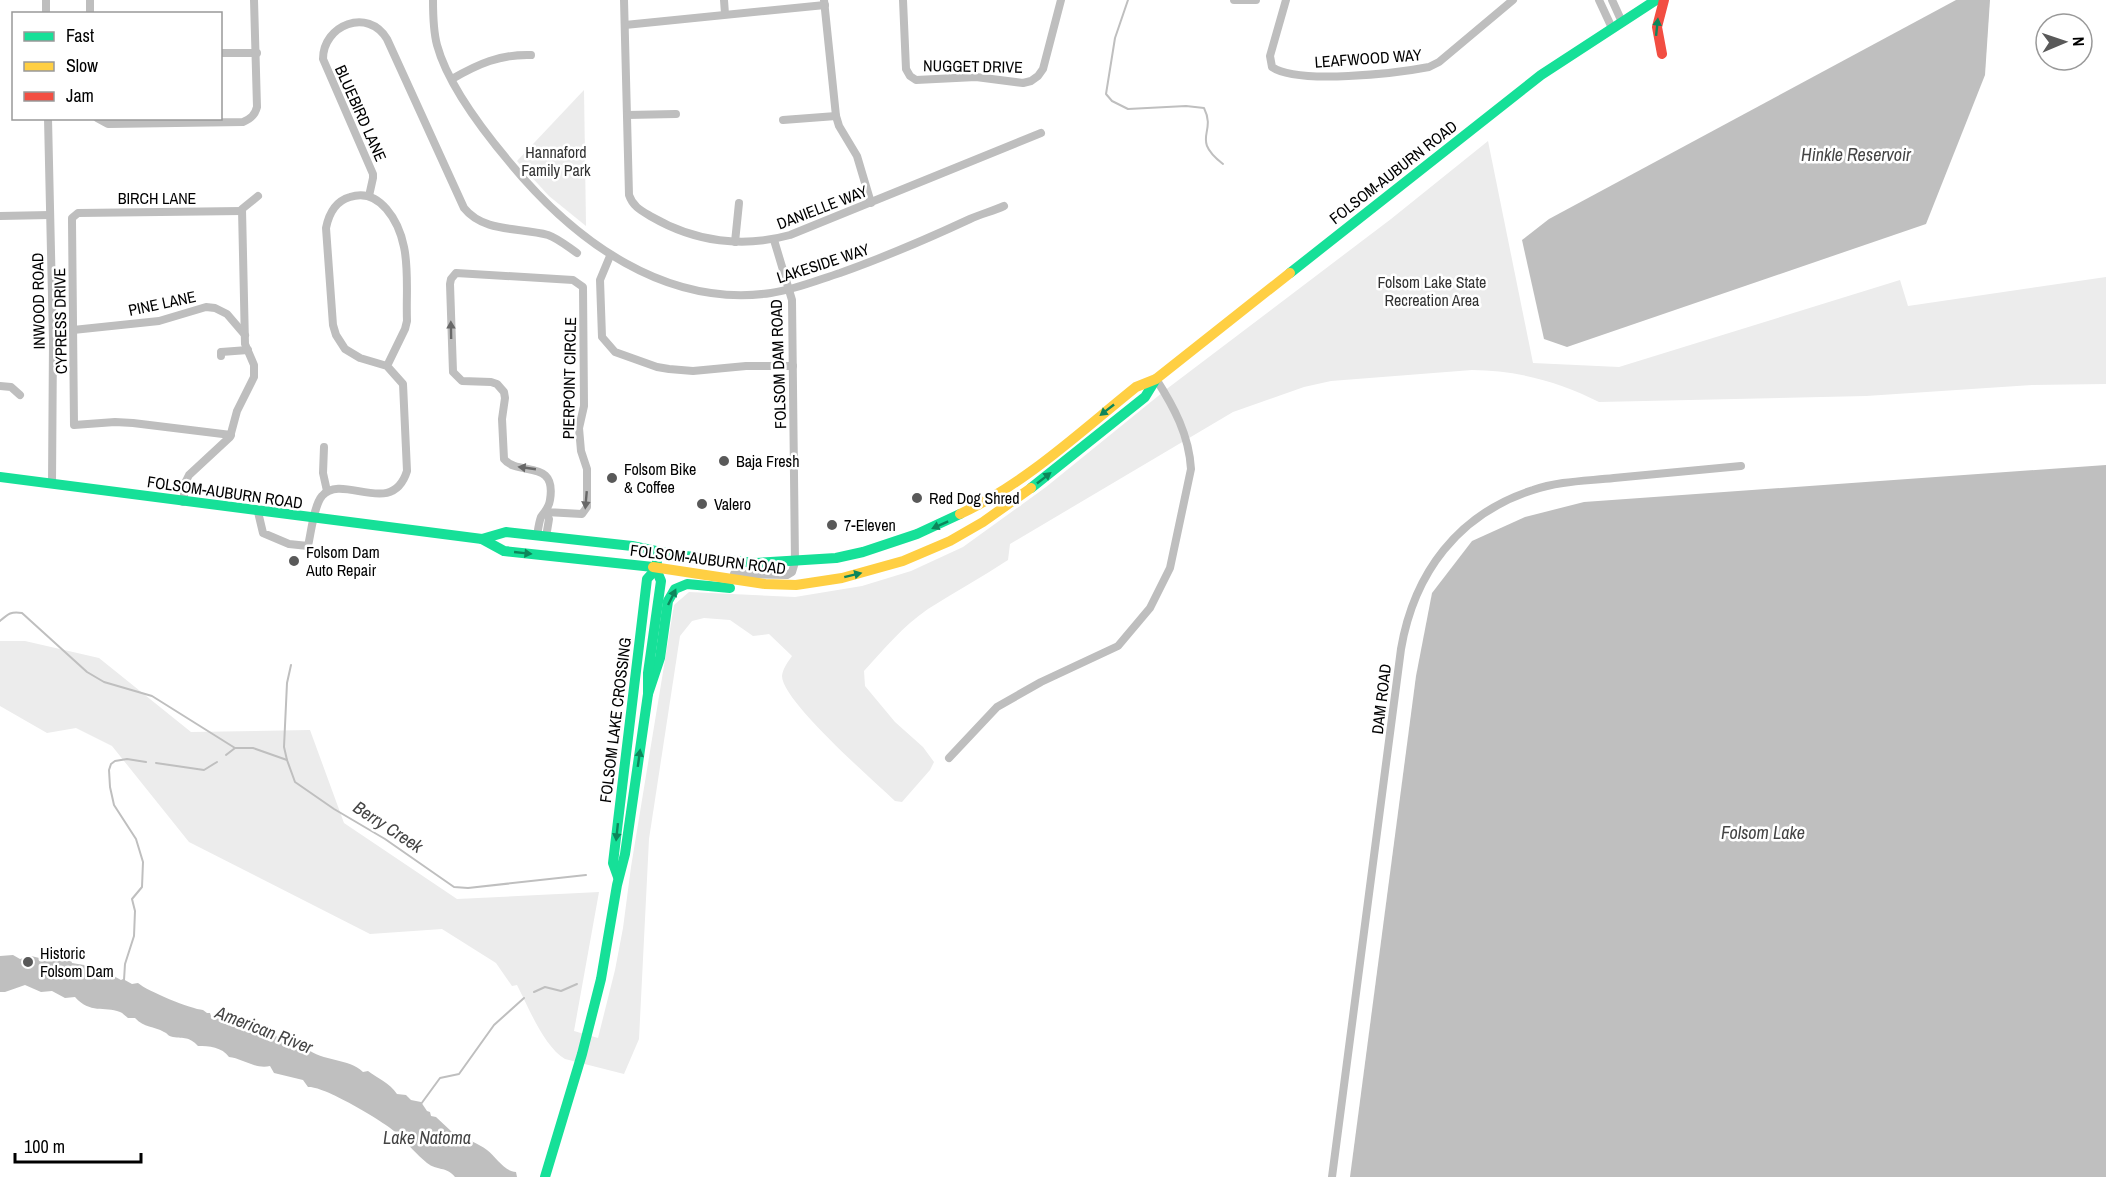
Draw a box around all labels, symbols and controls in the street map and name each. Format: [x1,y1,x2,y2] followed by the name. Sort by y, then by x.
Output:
[12,12,222,120] legend
[2034,12,2094,72] north arrow
[1652,17,1662,36] one-way arrow
[66,23,94,48] text: Fast
[2068,36,2090,47] text: N
[1314,43,1422,73] street label: LEAFWOOD WAY
[66,53,98,78] text: Slow
[923,54,1023,78] street label: NUGGET DRIVE
[330,61,392,165] street label: BLUEBIRD LANE
[66,83,94,108] text: Jam
[1324,115,1462,229] street label: FOLSOM-AUBURN ROAD
[521,141,591,181] park label: Hannaford Family Park
[1801,142,1912,167] water label: Hinkle Reservoir
[773,180,871,234] street label: DANIELLE WAY
[118,187,196,209] street label: BIRCH LANE
[774,238,872,288] street label: LAKESIDE WAY
[26,252,50,350] street label: INWOOD ROAD
[48,268,72,374] street label: CYPRESS DRIVE
[1378,271,1486,311] park label: Folsom Lake State Recreation Area
[126,285,198,321] street label: PINE LANE
[765,299,791,429] street label: FOLSOM DAM ROAD
[557,317,581,439] street label: PIERPOINT CIRCLE
[446,321,456,340] one-way arrow
[1099,403,1115,416] one-way arrow
[736,450,799,472] place label: Baja Fresh
[717,454,731,468] marker: Baja Fresh
[624,458,696,498] place label: Folsom Bike & Coffee
[517,464,536,473] one-way arrow
[146,470,304,514] street label: FOLSOM-AUBURN ROAD
[605,471,619,485] marker: Folsom Bike & Coffee
[1036,472,1052,485] one-way arrow
[929,487,1019,509] place label: Red Dog Shred
[581,491,591,510] one-way arrow
[910,491,924,505] marker: Red Dog Shred
[714,493,751,515] place label: Valero
[695,497,709,511] marker: Valero
[844,514,896,536] place label: 7-Eleven
[825,518,839,532] marker: 7-Eleven
[930,520,948,530] one-way arrow
[629,539,787,579] street label: FOLSOM-AUBURN ROAD
[305,541,380,581] place label: Folsom Dam Auto Repair
[513,548,532,558] one-way arrow
[287,554,301,568] marker: Folsom Dam Auto Repair
[844,570,862,580] one-way arrow
[668,589,677,606] one-way arrow
[594,636,636,804] street label: FOLSOM LAKE CROSSING
[1366,663,1396,735] street label: DAM ROAD
[635,748,644,767] one-way arrow
[348,795,429,859] water label: Berry Creek
[1721,820,1805,845] water label: Folsom Lake
[612,823,621,842] one-way arrow
[40,942,114,982] place label: Historic Folsom Dam
[21,955,35,969] marker: Historic Folsom Dam
[211,999,318,1060] water label: American River
[383,1125,471,1150] water label: Lake Natoma
[15,1126,141,1164] scale bar
[24,1134,65,1159] text: 100 m

